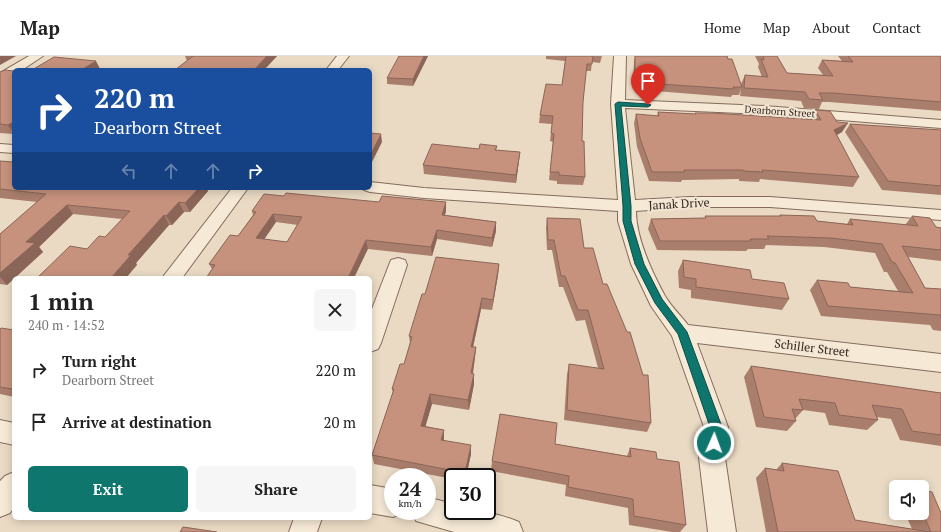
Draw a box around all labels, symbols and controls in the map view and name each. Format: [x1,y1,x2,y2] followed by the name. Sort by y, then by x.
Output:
[20,15,60,40] text: Map
[704,18,741,37] text: Home
[763,18,790,37] text: Map
[812,18,850,37] text: About
[872,18,921,37] text: Contact
[631,64,665,105] pin
[637,70,659,92] icon: arrive
[94,79,175,116] text: 220 m
[28,84,80,136] icon: right
[744,103,816,120] street label: Dearborn Street
[94,115,222,139] text: Dearborn Street
[118,160,140,182] icon: left
[160,160,182,182] icon: ahead
[202,160,224,182] icon: ahead
[244,160,266,182] icon: right
[648,194,710,213] street label: Janak Drive
[28,285,94,317] text: 1 min
[314,289,356,331] button: close
[28,316,105,334] text: 240 m · 14:52
[774,335,851,360] street label: Schiller Street
[62,351,137,371] text: Turn right
[28,359,50,381] icon: right
[315,360,356,380] text: 220 m
[62,371,154,389] text: Dearborn Street
[28,411,50,433] icon: arrive
[62,412,212,432] text: Arrive at destination
[323,412,356,432] text: 20 m
[693,422,735,464] position arrow
[28,466,188,512] button: Exit
[196,466,356,512] button: Share
[444,468,496,520] speed limit sign: 30
[399,475,421,502] text: 24
[889,480,929,520] map controls
[889,480,929,520] button: sound
[398,497,422,510] text: km/h

